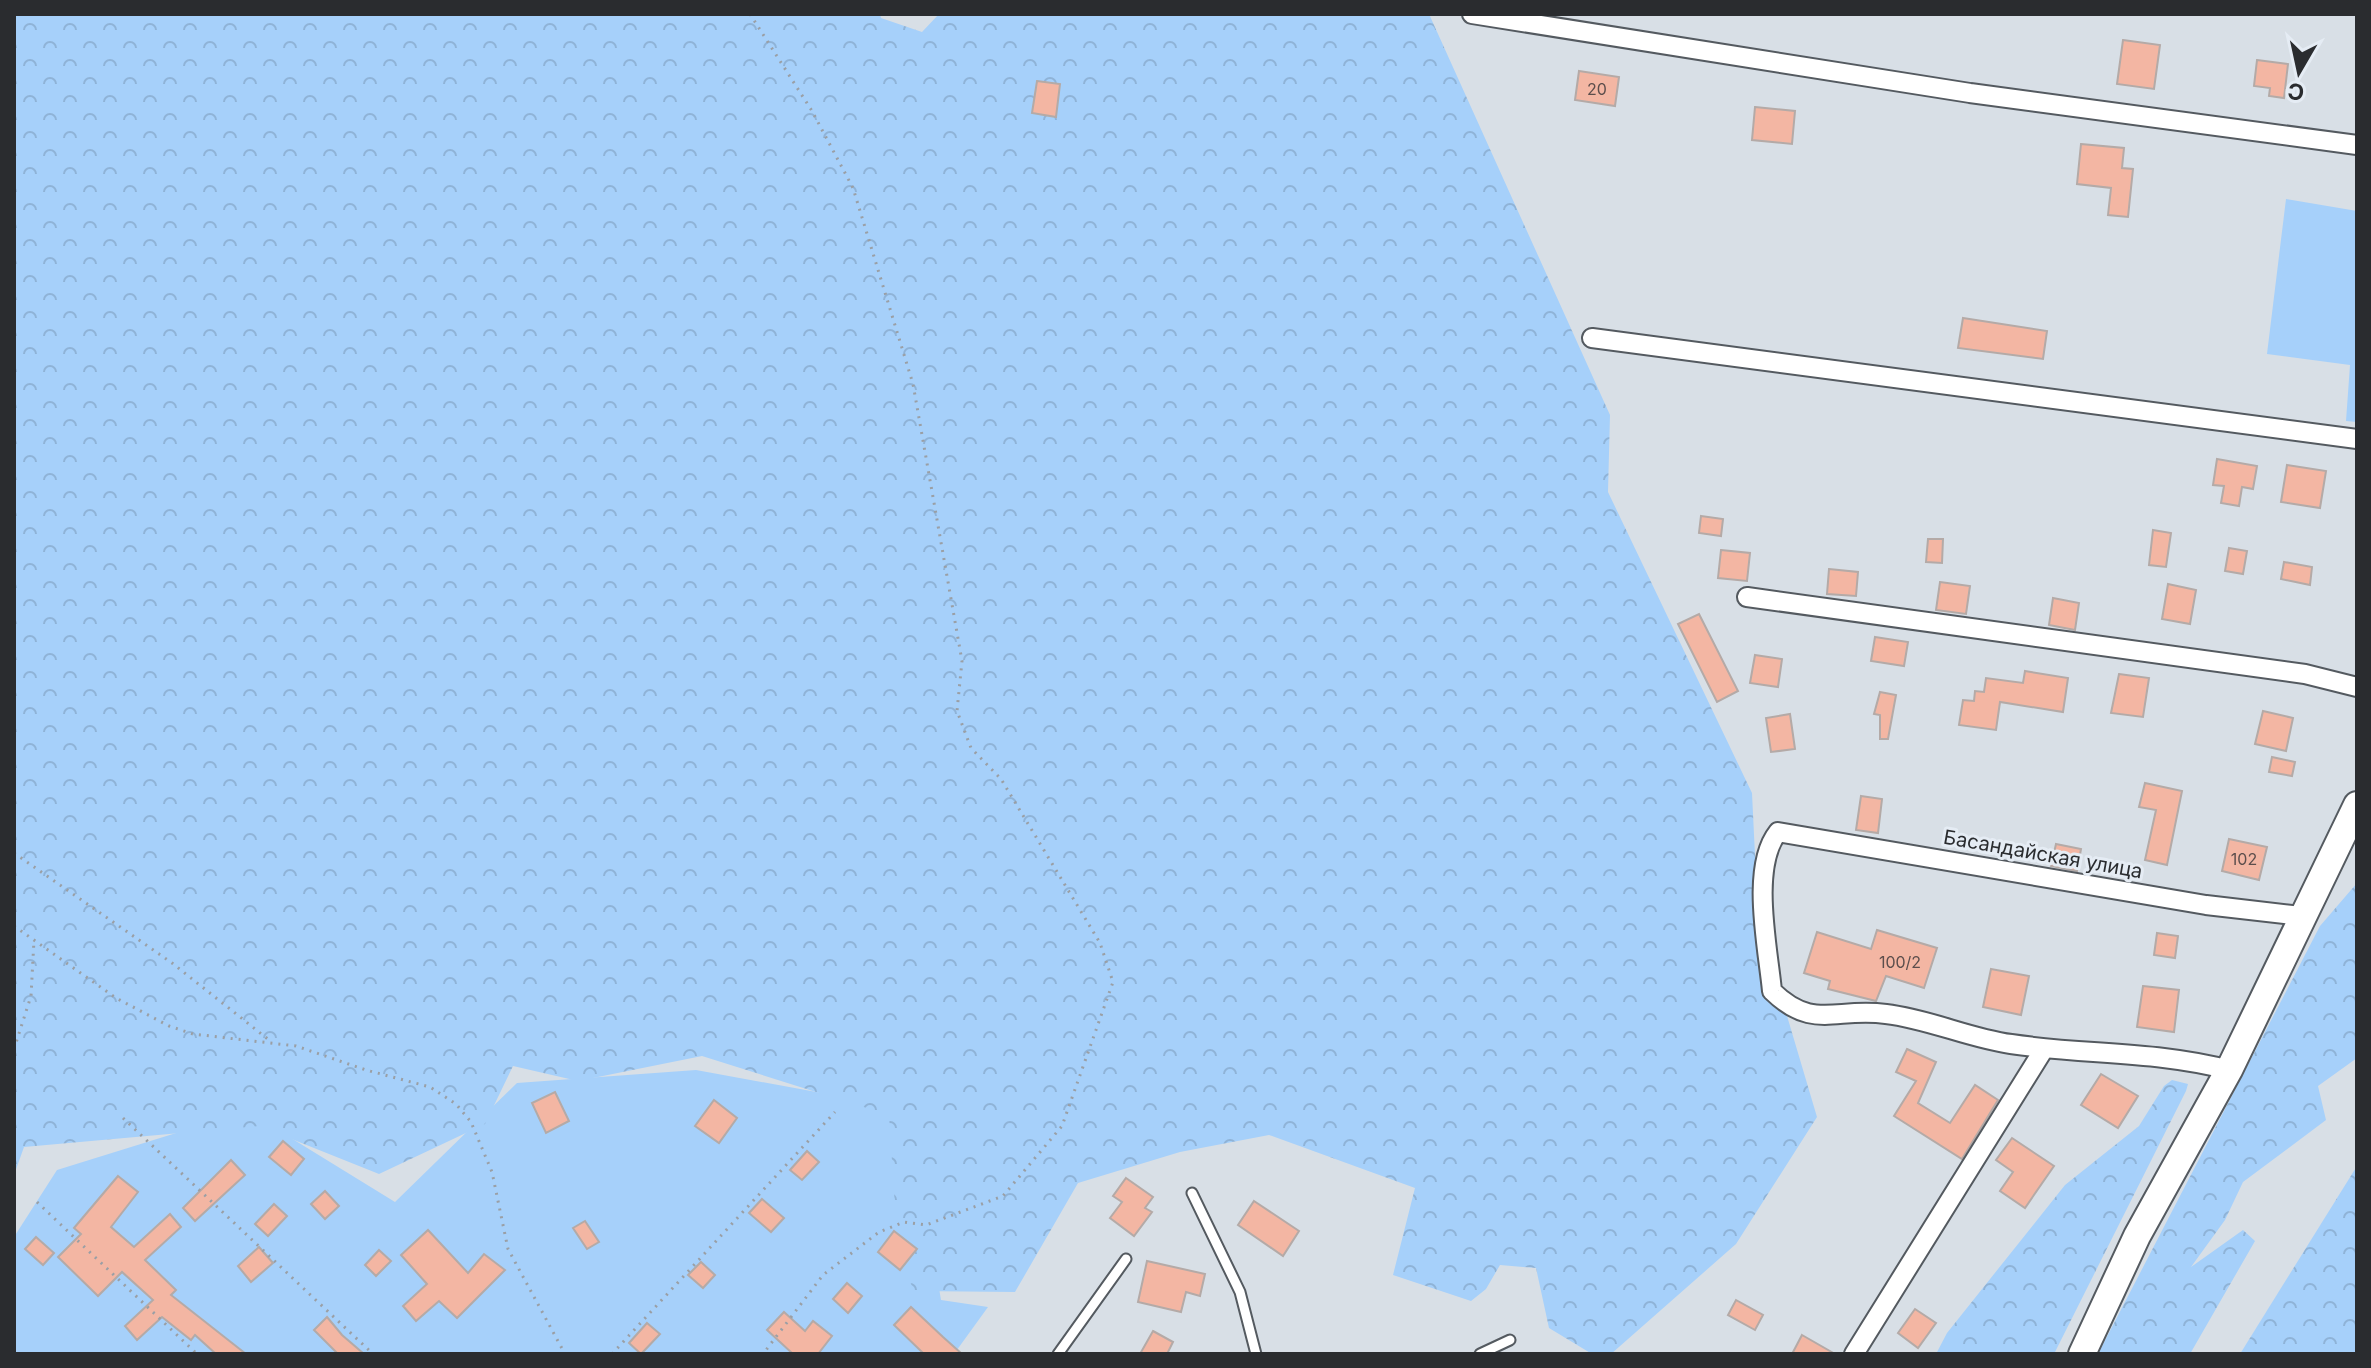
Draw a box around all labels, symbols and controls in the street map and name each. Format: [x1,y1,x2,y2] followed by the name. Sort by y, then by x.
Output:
[2259,32,2339,112] north arrow
[2286,78,2306,106] text: С
[1587,79,1607,99] house number: 20
[1942,825,2144,883] street label: Басандайская улица
[2231,849,2257,869] house number: 102
[1879,952,1921,972] house number: 100/2

